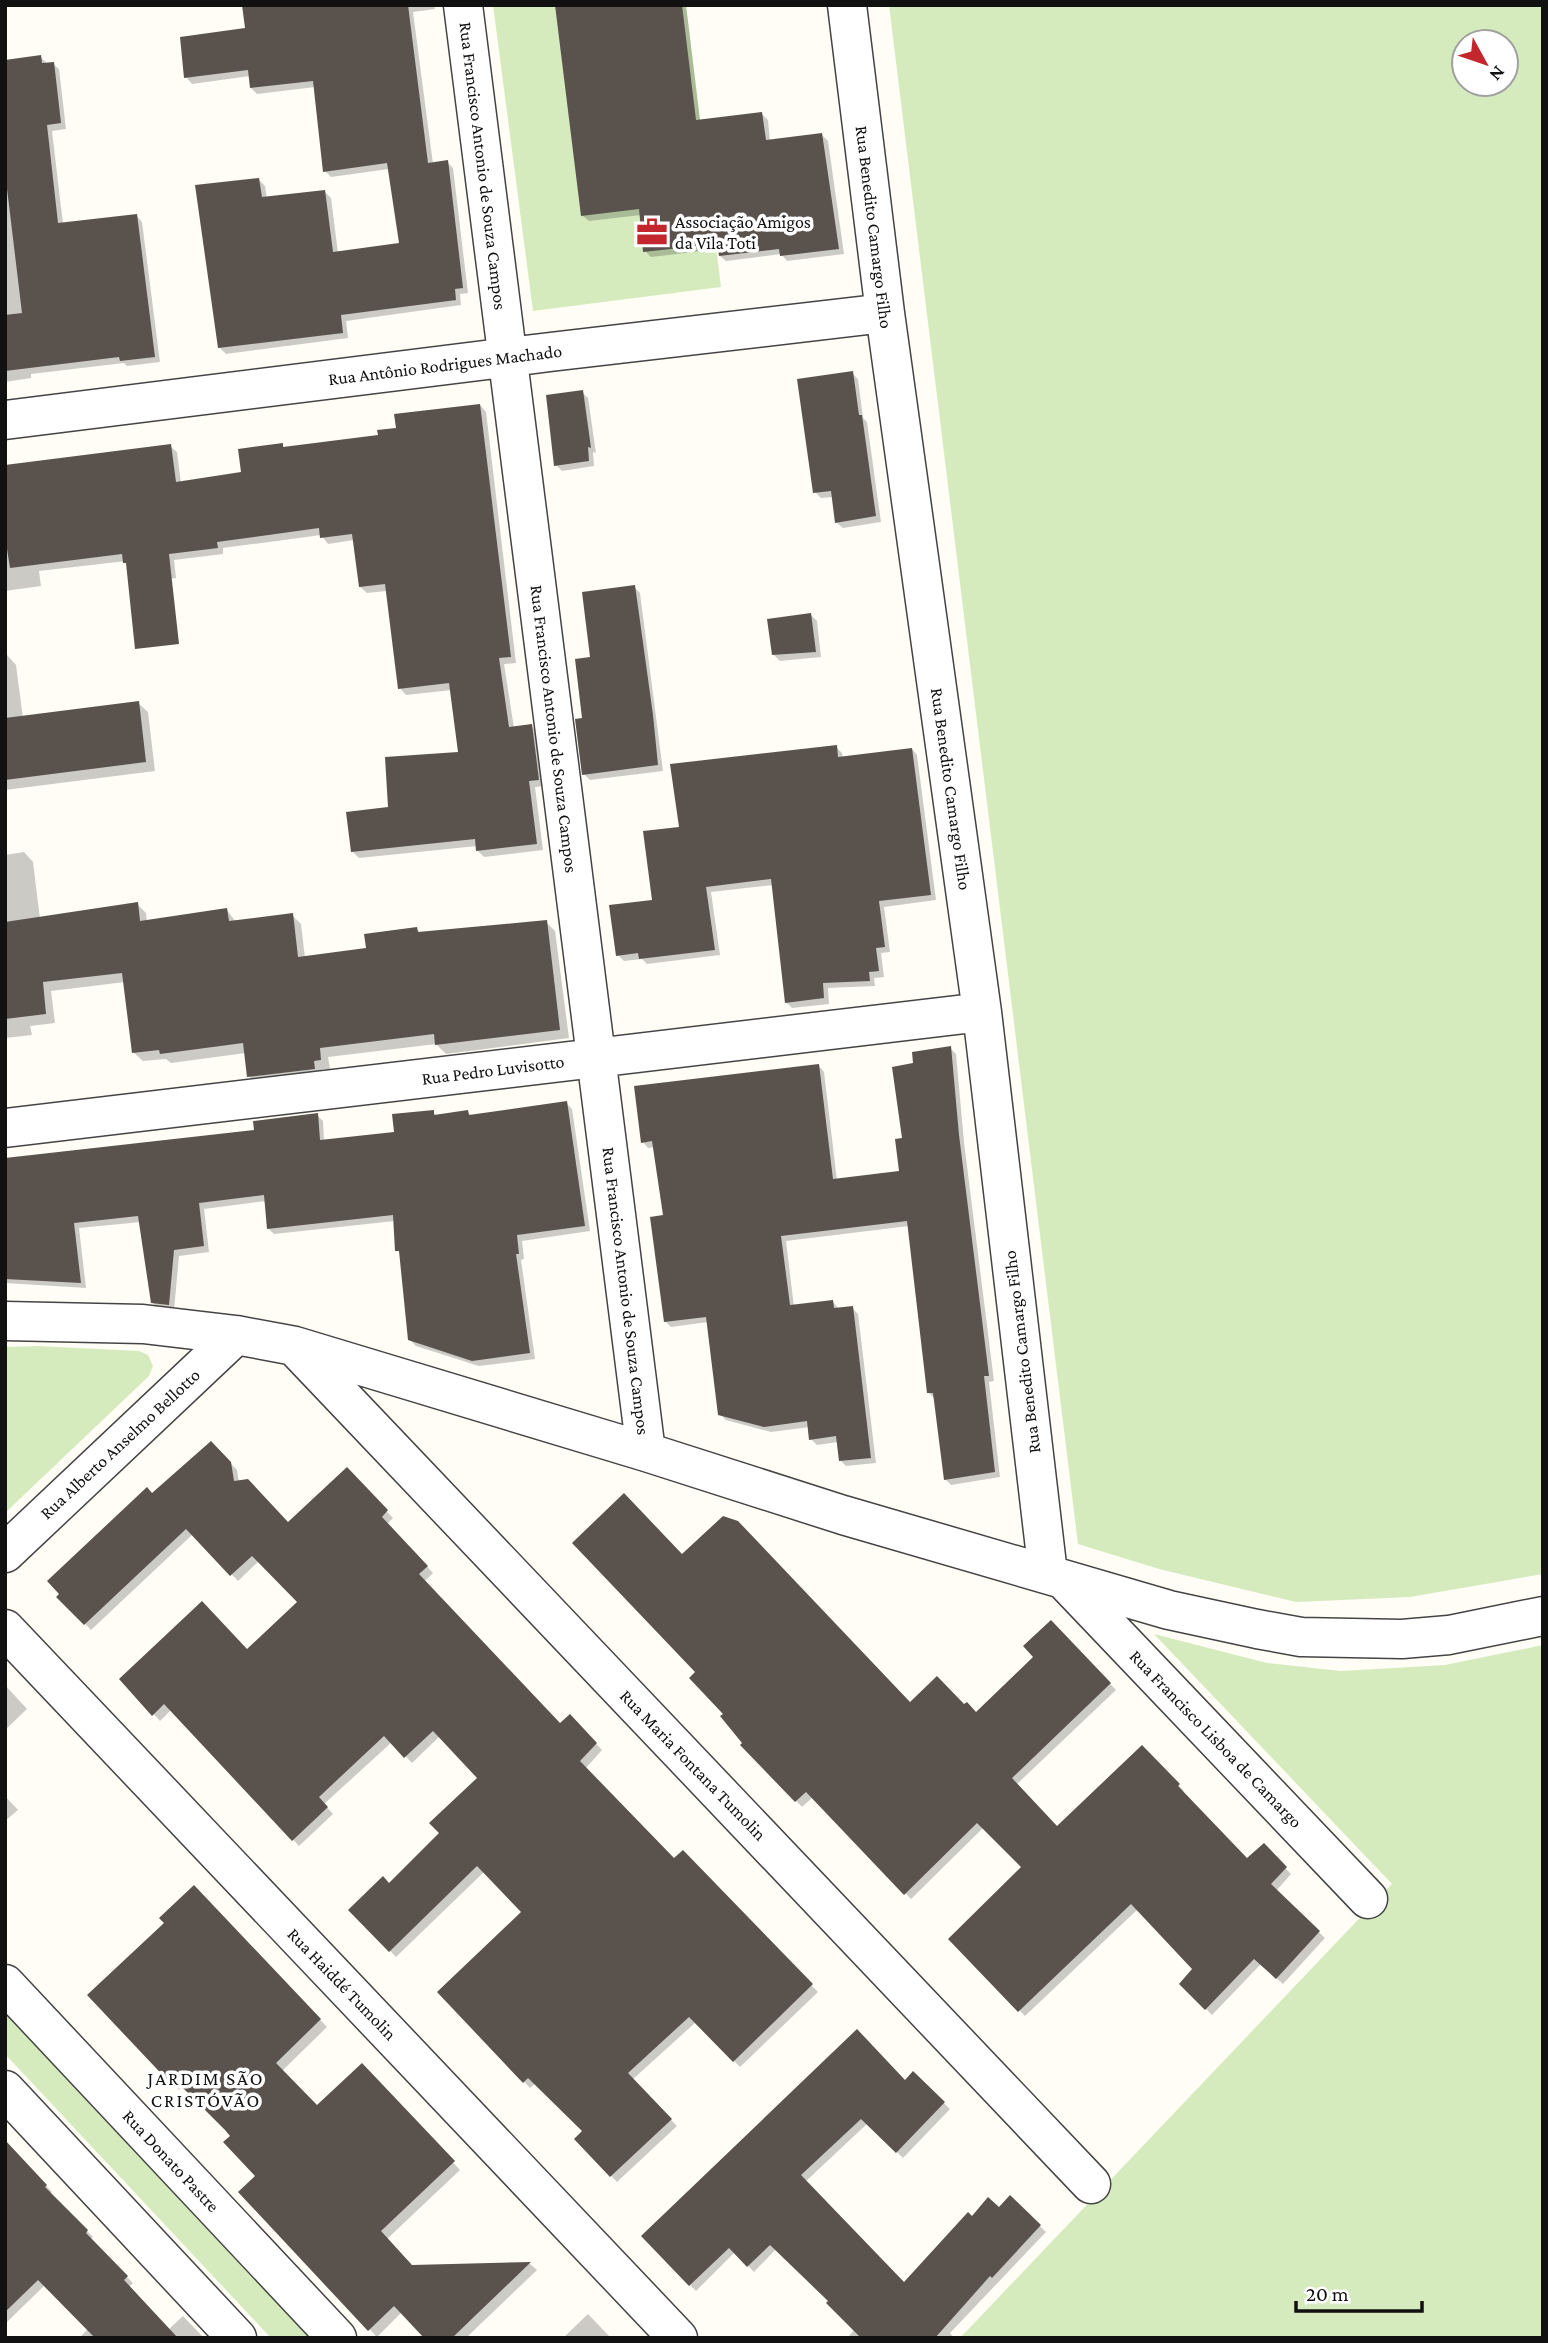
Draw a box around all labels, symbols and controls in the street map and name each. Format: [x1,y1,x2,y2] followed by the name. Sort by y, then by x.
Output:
[455,21,511,311] street label: Rua Francisco Antonio de Souza Campos
[1450,28,1520,98] north arrow
[1485,62,1510,85] text: N
[852,124,896,330] street label: Rua Benedito Camargo Filho
[675,212,811,253] place label: Associação Amigos da Vila Toti
[635,215,669,249] office icon: Associação Amigos da Vila Toti
[327,341,563,389] street label: Rua Antônio Rodrigues Machado
[526,584,582,874] street label: Rua Francisco Antonio de Souza Campos
[927,687,975,892] street label: Rua Benedito Camargo Filho
[421,1051,566,1089] street label: Rua Pedro Luvisotto
[598,1146,654,1436] street label: Rua Francisco Antonio de Souza Campos
[1000,1249,1044,1455] street label: Rua Benedito Camargo Filho
[36,1365,204,1523] street label: Rua Alberto Anselmo Bellotto
[1126,1646,1306,1832] street label: Rua Francisco Lisboa de Camargo
[616,1686,770,1845] street label: Rua Maria Fontana Tumolin
[283,1924,401,2044] street label: Rua Haiddé Tumolin
[145,2068,265,2111] district label: JARDIM SÃO CRISTÓVÃO
[119,2106,223,2216] street label: Rua Donato Pastre
[1296,2270,1422,2314] scale bar
[1306,2282,1349,2306] text: 20 m

